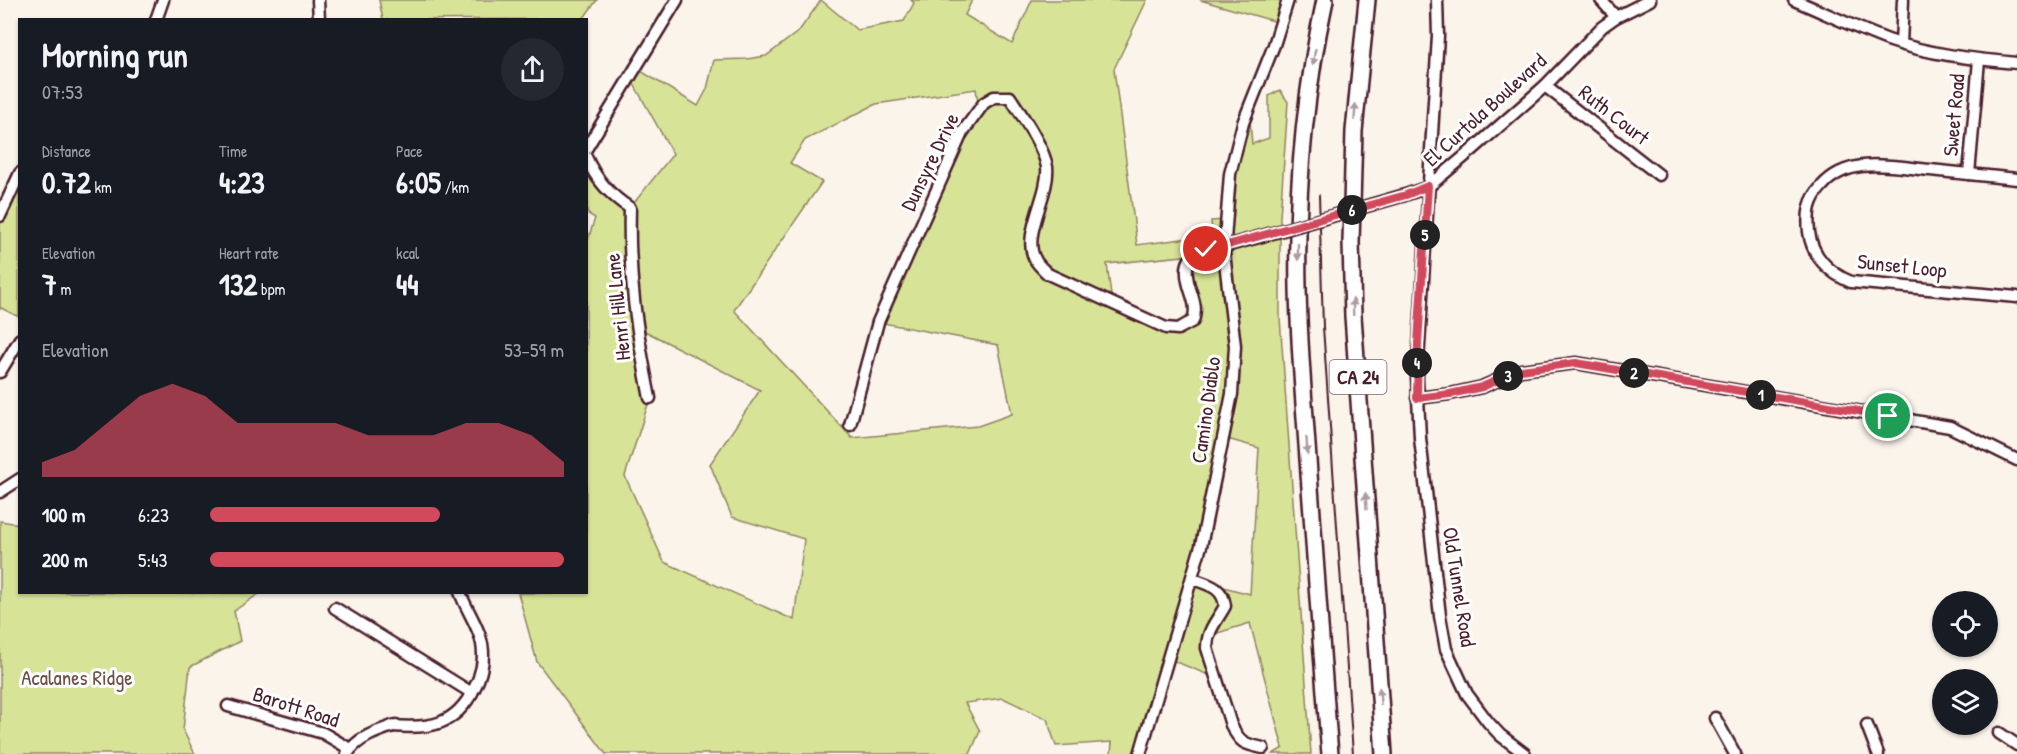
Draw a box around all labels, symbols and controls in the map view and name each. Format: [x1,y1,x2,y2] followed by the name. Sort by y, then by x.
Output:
[42,33,188,77] text: Morning run
[501,38,564,101] button: share
[1417,47,1552,173] street label: El Curtola Boulevard
[1309,48,1318,67] one-way arrow
[1935,73,1972,157] street label: Sweet Road
[42,78,83,105] text: 07:53
[1573,78,1656,152] street label: Ruth Court
[1350,102,1360,121] one-way arrow
[893,108,966,216] street label: Dunsyre Drive
[42,140,91,162] text: Distance
[219,140,247,162] text: Time
[396,140,423,162] text: Pace
[42,162,91,202] text: 0.72
[219,162,265,202] text: 4:23
[396,162,441,202] text: 6:05
[91,176,112,198] text: km
[441,176,469,198] text: /km
[1337,195,1367,225] pin: 6
[1349,199,1355,221] text: 6
[1410,220,1440,250] pin: 5
[1180,223,1231,274] pin
[1422,224,1428,246] text: 5
[1189,232,1222,265] icon: check
[42,242,95,264] text: Elevation
[219,242,279,264] text: Heart rate
[396,242,419,264] text: kcal
[1293,242,1303,261] one-way arrow
[1856,246,1948,285] street label: Sunset Loop
[597,252,638,362] street label: Henri Hill Lane
[42,264,57,304] text: 7
[219,264,257,304] text: 132
[396,264,419,304] text: 44
[57,278,71,300] text: m
[257,278,285,300] text: bpm
[1348,297,1358,316] one-way arrow
[42,336,108,363] text: Elevation
[504,336,564,363] text: 53–59 m
[1402,348,1432,378] pin: 4
[1414,352,1420,374] text: 4
[1184,355,1227,465] street label: Camino Diablo
[1619,358,1649,388] pin: 2
[1330,360,1386,394] road number: CA 24
[1493,361,1523,391] pin: 3
[1630,362,1638,384] text: 2
[1504,365,1512,387] text: 3
[1746,380,1776,410] pin: 1
[1758,384,1764,406] text: 1
[1862,390,1913,441] pin
[1871,399,1904,432] icon: arrive
[1302,437,1312,456] one-way arrow
[1361,492,1371,511] one-way arrow
[42,501,85,528] text: 100 m
[138,501,169,528] text: 6:23
[1436,525,1483,649] street label: Old Tunnel Road
[42,546,87,573] text: 200 m
[138,546,168,573] text: 5:43
[1932,591,1998,735] map controls
[1932,591,1998,657] button: locate
[21,663,133,692] park label: Acalanes Ridge
[1932,669,1998,735] button: layers
[249,679,343,734] street label: Barott Road
[1375,686,1385,705] one-way arrow

